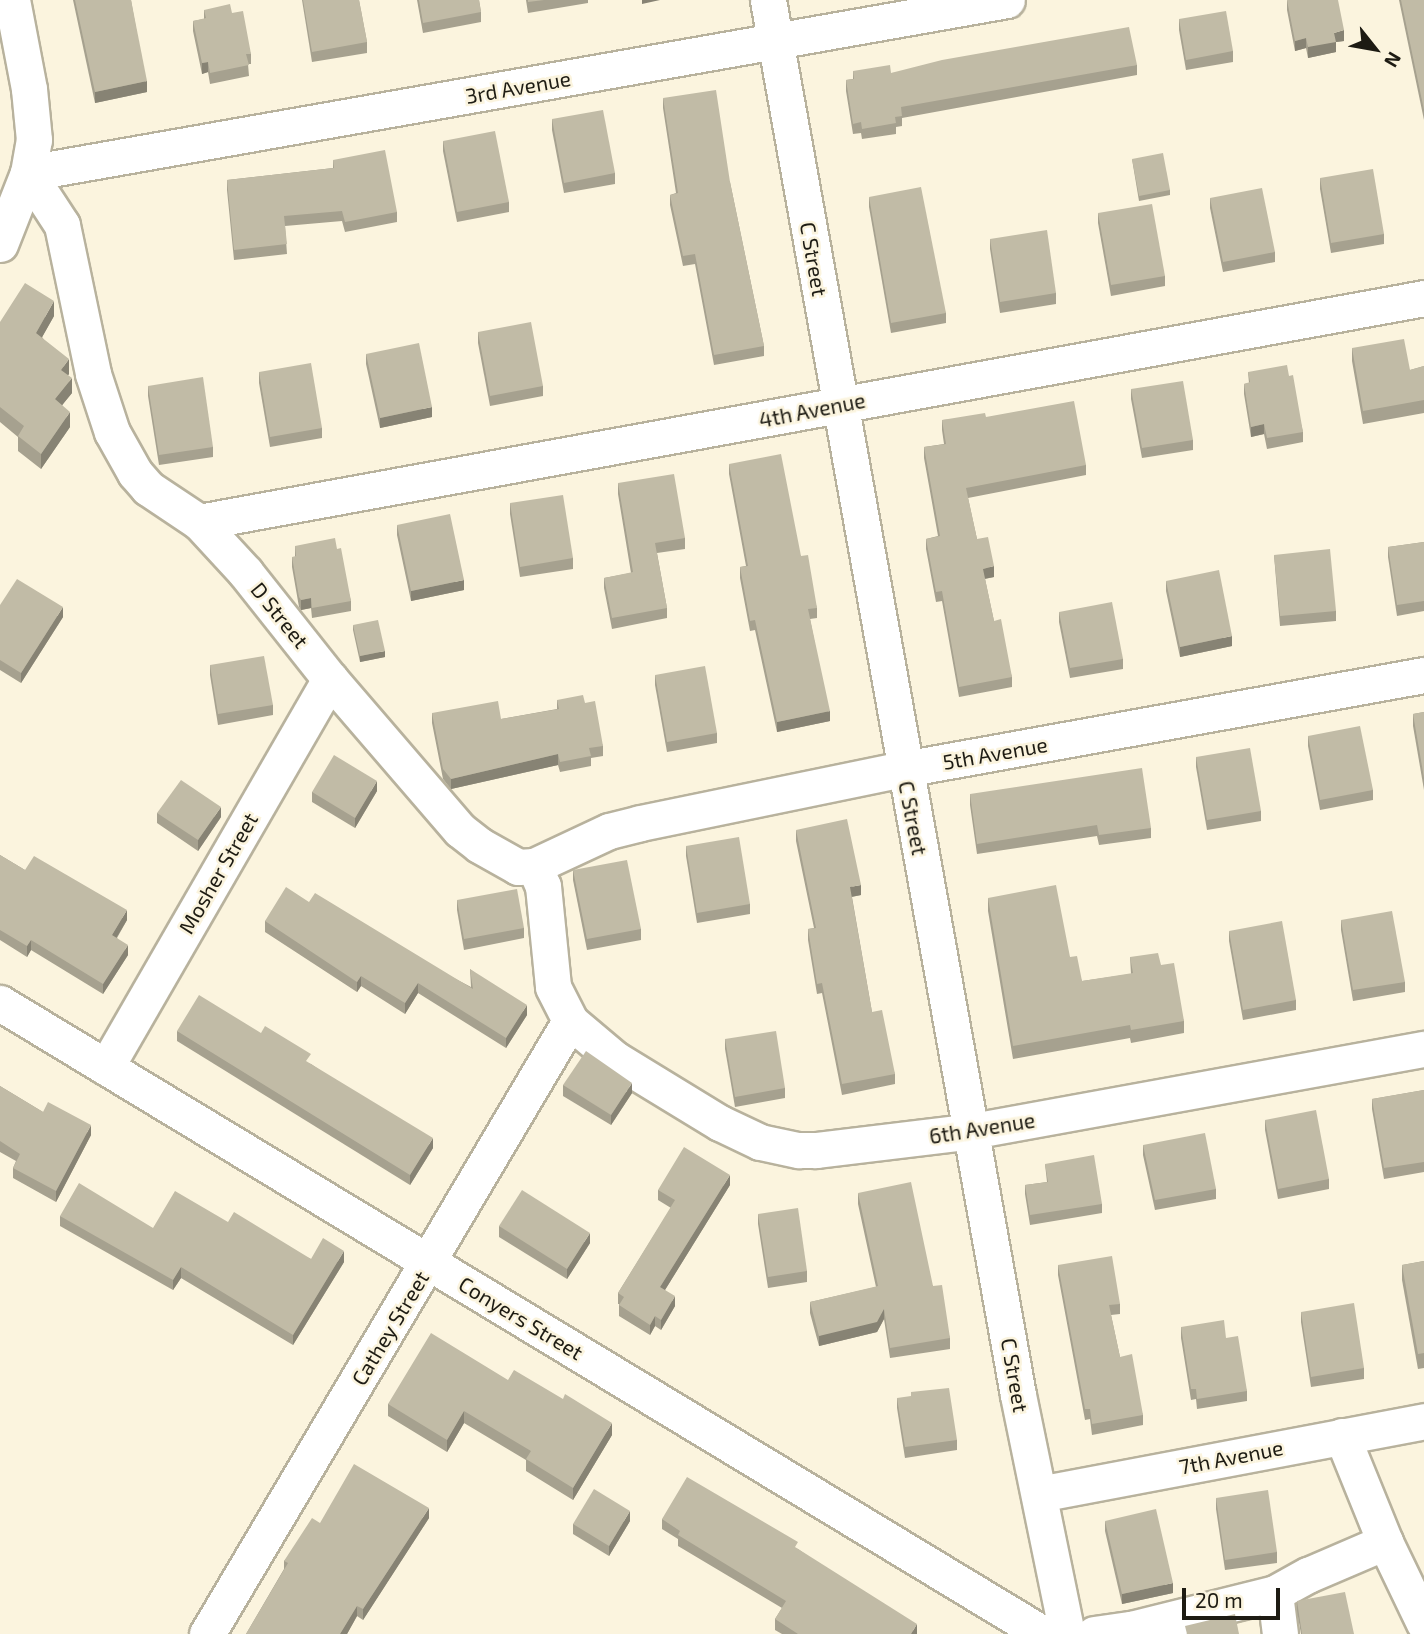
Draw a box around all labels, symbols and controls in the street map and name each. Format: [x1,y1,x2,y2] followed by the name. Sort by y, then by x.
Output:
[1340,14,1410,84] north arrow
[1380,48,1407,72] text: N
[463,65,573,109] street label: 3rd Avenue
[795,220,833,298] street label: C Street
[757,387,867,433] street label: 4th Avenue
[246,577,314,653] street label: D Street
[940,731,1050,775] street label: 5th Avenue
[893,779,933,857] street label: C Street
[173,808,263,938] street label: Mosher Street
[927,1107,1037,1149] street label: 6th Avenue
[346,1266,434,1390] street label: Cathey Street
[454,1271,588,1365] street label: Conyers Street
[996,1336,1034,1414] street label: C Street
[1177,1435,1285,1479] street label: 7th Avenue
[1186,1574,1284,1618] scale bar
[1195,1587,1243,1612] text: 20 m

